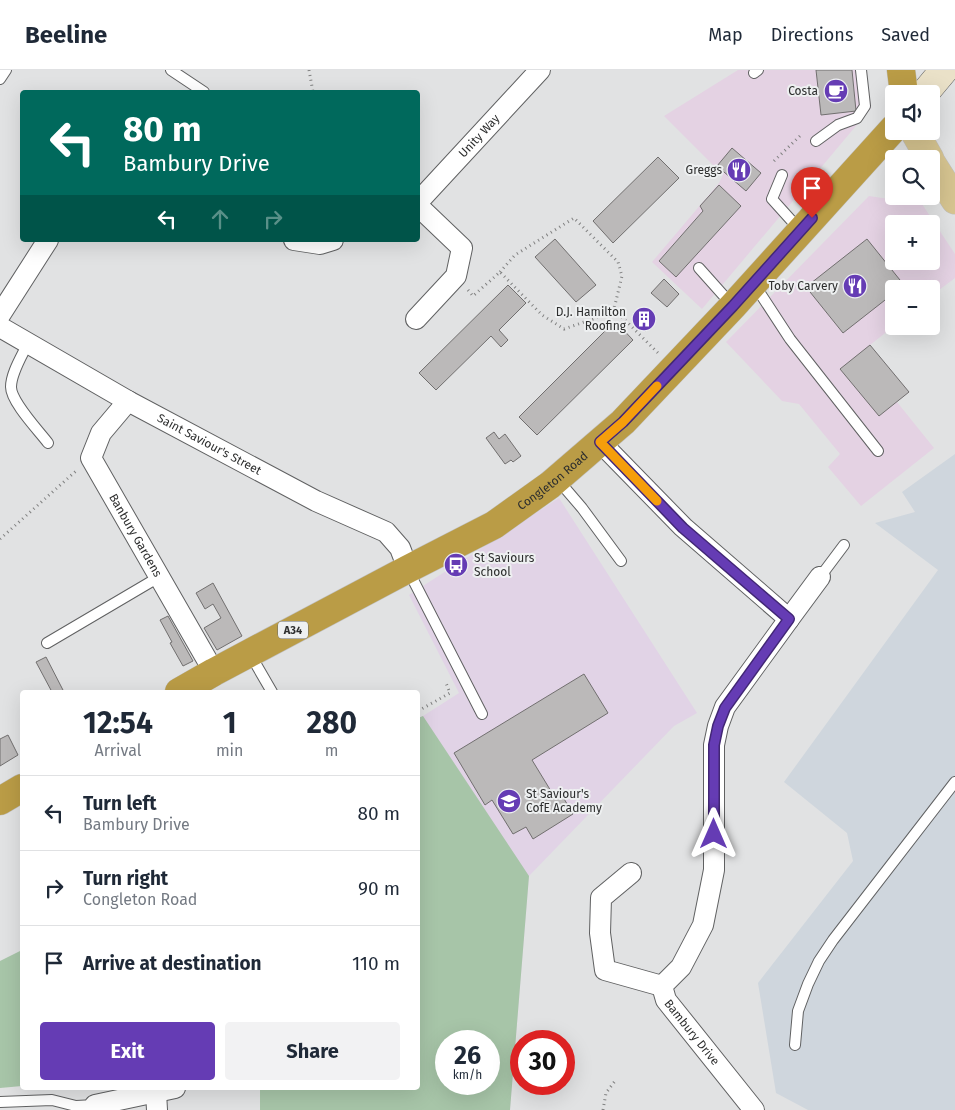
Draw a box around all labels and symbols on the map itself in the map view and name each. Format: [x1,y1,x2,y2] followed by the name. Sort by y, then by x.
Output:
[823,78,849,104] cafe icon: Costa
[788,84,818,98] place label: Costa
[456,111,502,160] street label: Unity Way
[726,157,752,183] restaurant icon: Greggs
[686,163,722,177] place label: Greggs
[791,167,833,218] pin
[842,273,868,299] restaurant icon: Toby Carvery
[769,279,838,293] place label: Toby Carvery
[556,305,627,333] place label: D.J. Hamilton Roofing
[631,306,657,332] building icon: D.J. Hamilton Roofing
[155,411,264,478] street label: Saint Saviour's Street
[515,449,591,513] street label: Congleton Road
[106,491,165,580] street label: Banbury Gardens
[474,551,535,579] place label: St Saviours School
[443,552,469,578] bus stop icon: St Saviours School
[278,622,308,638] road number: A34
[526,787,602,815] place label: St Saviour's CofE Academy
[496,788,522,814] school or university icon: St Saviour's CofE Academy
[687,807,739,859] position arrow
[661,997,722,1068] street label: Bambury Drive
[510,1030,575,1095] speed limit sign: 30

